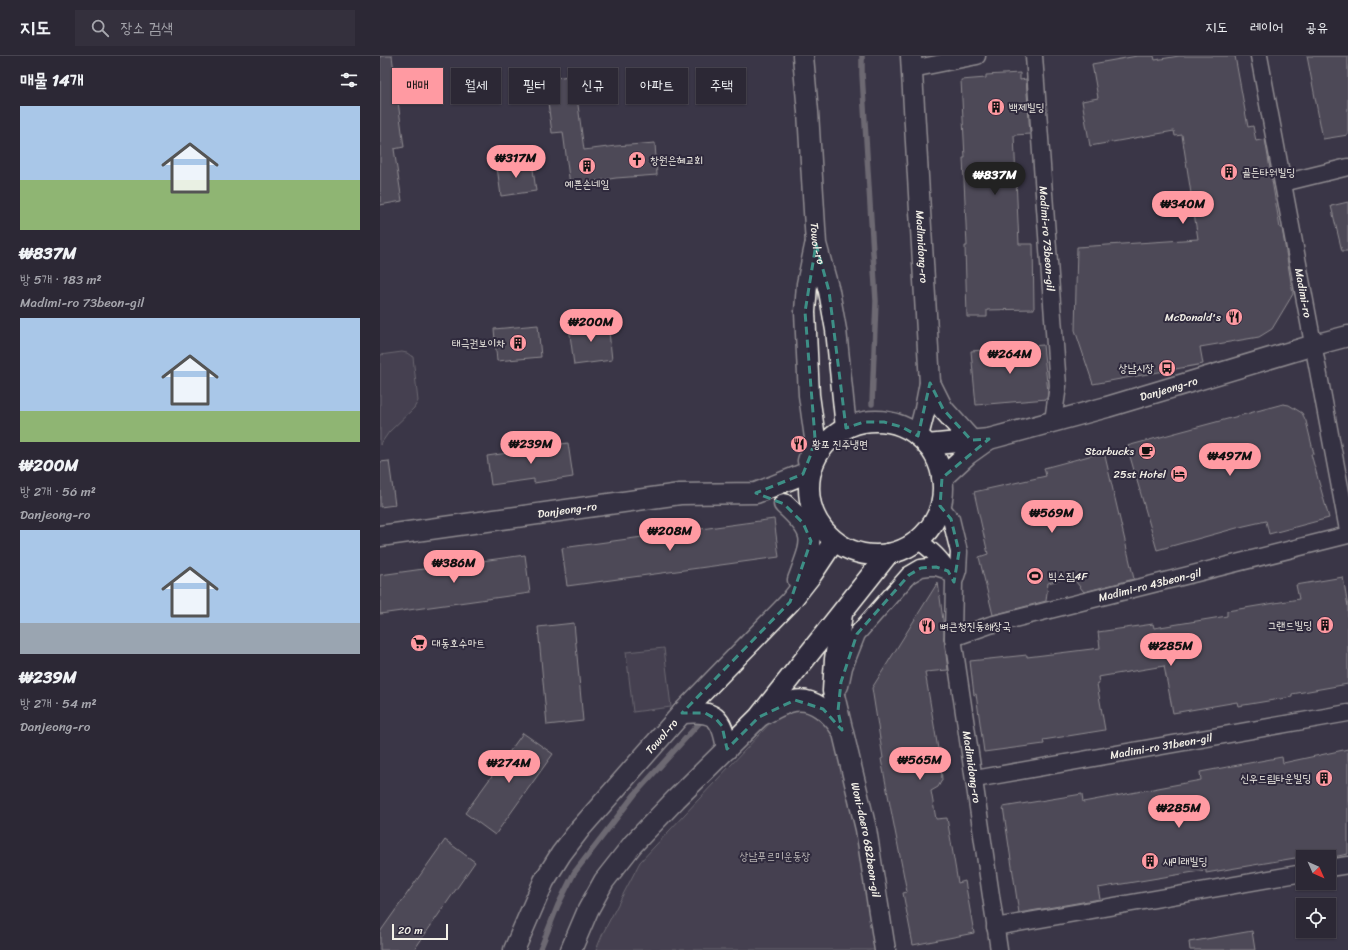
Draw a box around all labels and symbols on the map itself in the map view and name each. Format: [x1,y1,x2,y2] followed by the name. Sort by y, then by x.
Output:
[986,97,1006,117] building icon: 백제빌딩
[1009,98,1044,117] place label: 백제빌딩
[488,145,544,179] pin: ₩317M
[627,150,647,170] church icon: 창원은혜교회
[650,151,703,170] place label: 창원은혜교회
[577,156,597,176] building icon: 예쁜손네일
[967,162,1023,196] pin: ₩837M
[1219,162,1239,182] building icon: 골든타워빌딩
[1242,163,1295,182] place label: 골든타워빌딩
[565,175,609,194] place label: 예쁜손네일
[1034,185,1061,293] street label: Madimi-ro 73beon-gil
[1155,191,1211,225] pin: ₩340M
[910,210,934,284] street label: Madimidong-ro
[805,222,831,267] street label: Towol-ro
[1290,266,1318,320] street label: Madimi-ro
[1224,307,1244,327] restaurant icon: McDonald's
[1165,308,1222,327] place label: McDonald's
[563,309,619,343] pin: ₩200M
[508,333,528,353] building icon: 태극권보이차
[452,334,505,353] place label: 태극권보이차
[982,341,1038,375] pin: ₩264M
[1157,358,1177,378] bus stop icon: 상남시장
[1119,359,1154,378] place label: 상남시장
[1138,371,1200,406] street label: Danjeong-ro
[503,431,559,465] pin: ₩239M
[789,434,809,454] restaurant icon: 황포 진주냉면
[812,435,868,454] place label: 황포 진주냉면
[1137,441,1157,461] cafe icon: Starbucks
[1085,442,1134,461] place label: Starbucks
[1202,443,1258,477] pin: ₩497M
[1169,464,1189,484] hotel icon: 25st Hotel
[1114,465,1167,484] place label: 25st Hotel
[536,496,598,523] street label: Danjeong-ro
[1024,500,1080,534] pin: ₩569M
[642,518,698,552] pin: ₩208M
[426,550,482,584] pin: ₩386M
[1096,562,1204,607] street label: Madimi-ro 43beon-gil
[1025,566,1045,586] sports icon: 빅스짐4F
[1048,567,1088,586] place label: 빅스짐4F
[1315,615,1335,635] building icon: 그랜드빌딩
[917,616,937,636] restaurant icon: 뼈큰청진동해장국
[1268,616,1312,635] place label: 그랜드빌딩
[940,617,1011,636] place label: 뼈큰청진동해장국
[409,633,429,653] supermarket icon: 대동호수마트
[1143,633,1199,667] pin: ₩285M
[432,634,485,653] place label: 대동호수마트
[640,714,683,758] street label: Towol-ro
[1108,728,1215,764] street label: Madimi-ro 31beon-gil
[957,729,987,805] street label: Madimidong-ro
[892,747,948,781] pin: ₩565M
[481,750,537,784] pin: ₩274M
[1314,768,1334,788] building icon: 신우드림타운빌딩
[1240,769,1311,788] place label: 신우드림타운빌딩
[846,780,886,900] street label: Woni-daero 682beon-gil
[1151,795,1207,829] pin: ₩285M
[740,847,811,866] park label: 상남푸르미운동장
[1296,850,1336,890] north arrow
[1140,851,1160,871] building icon: 새미래빌딩
[1163,852,1207,871] place label: 새미래빌딩
[392,922,448,941] scale bar

